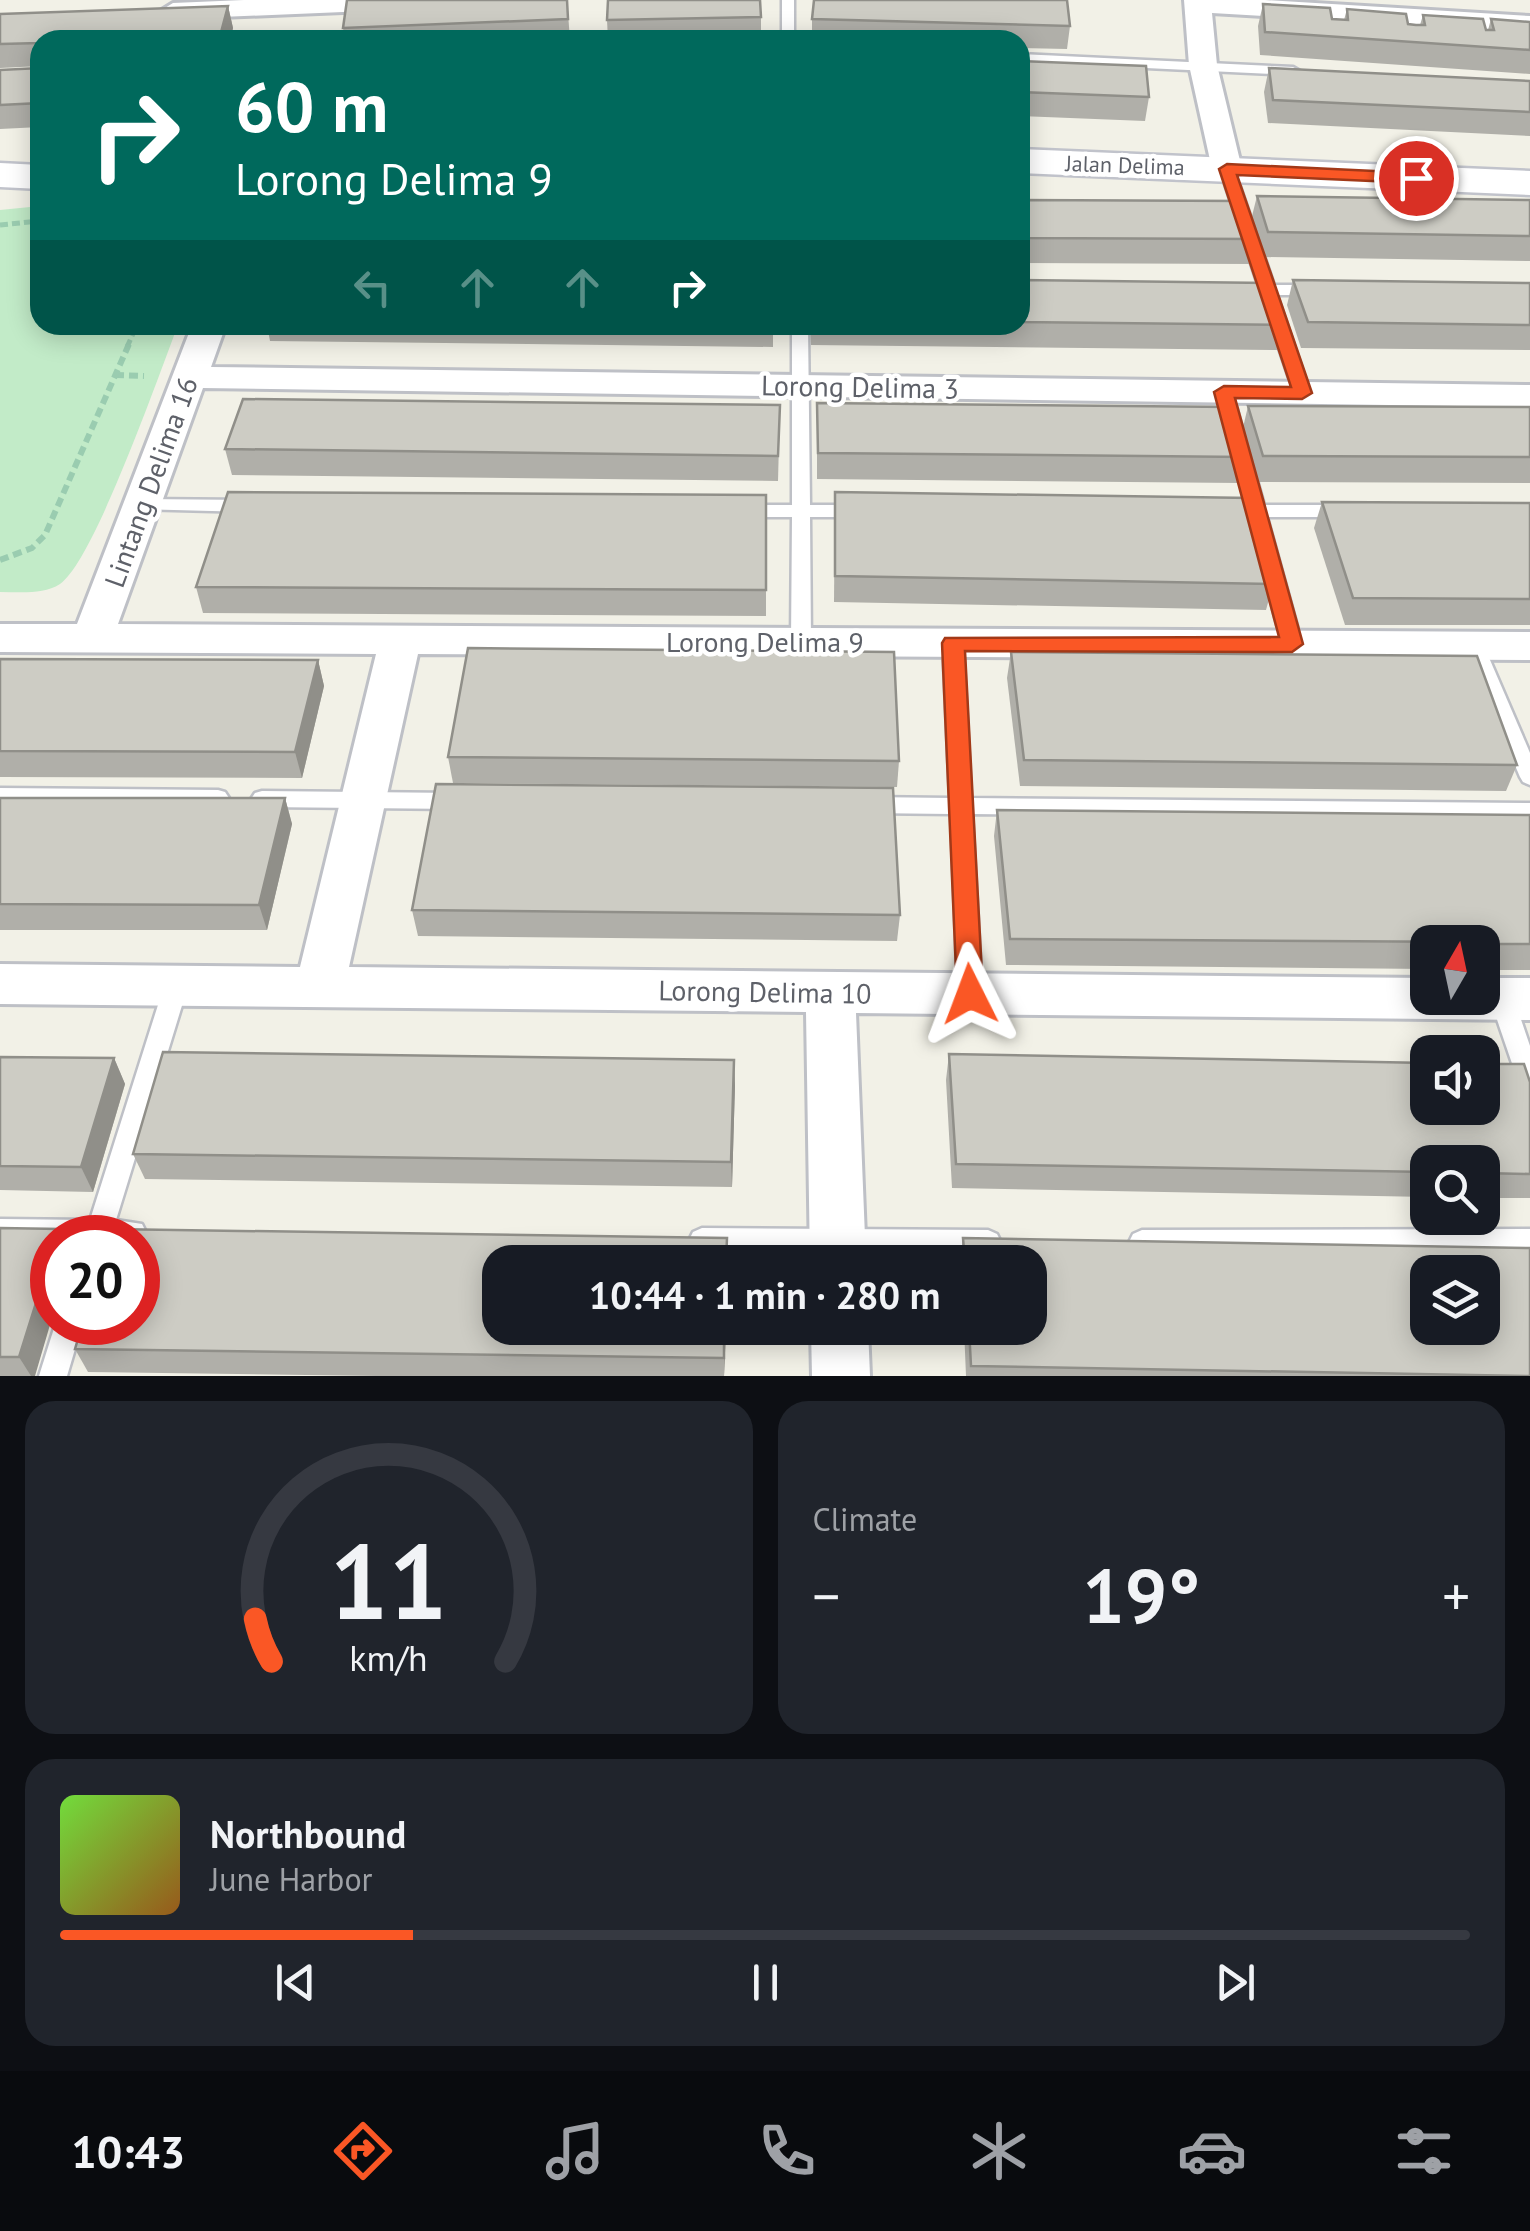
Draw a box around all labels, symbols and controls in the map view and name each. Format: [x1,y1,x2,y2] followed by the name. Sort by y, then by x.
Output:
[235,61,388,151] text: 60 m
[70,70,200,200] icon: right
[1374,136,1459,221] pin
[235,149,553,207] text: Lorong Delima 9
[1064,149,1185,181] street label: Jalan Delima
[1389,151,1444,206] icon: arrive
[345,260,400,315] icon: left
[450,260,505,315] icon: ahead
[555,260,610,315] icon: ahead
[660,260,715,315] icon: right
[761,366,959,407] street label: Lorong Delima 3
[95,372,206,592] street label: Lintang Delima 16
[666,623,864,660] street label: Lorong Delima 9
[1410,925,1500,1015] north arrow
[1410,925,1500,1345] map controls
[918,942,1022,1046] position arrow
[658,971,872,1012] street label: Lorong Delima 10
[1410,1035,1500,1125] button: sound
[1410,1145,1500,1235] button: search
[30,1215,160,1345] speed limit sign: 20
[1410,1255,1500,1345] button: layers
[589,1270,940,1319] text: 10:44 · 1 min · 280 m
[813,1498,917,1540] text: Climate
[330,1513,448,1648] text: 11
[1082,1547,1200,1644] text: 19°
[813,1560,840,1631] text: −
[1442,1560,1470,1631] text: +
[350,1635,428,1681] text: km/h
[210,1809,406,1858] text: Northbound
[210,1858,372,1900] text: June Harbor
[268,1955,323,2010] icon: previous
[738,1955,793,2010] icon: pause
[1208,1955,1263,2010] icon: next
[328,2116,398,2186] icon: directions
[540,2116,610,2186] icon: music
[752,2116,822,2186] icon: phone
[964,2116,1034,2186] icon: climate
[1177,2116,1247,2186] icon: car
[1389,2116,1459,2186] icon: filters
[71,2122,185,2180] text: 10:43

